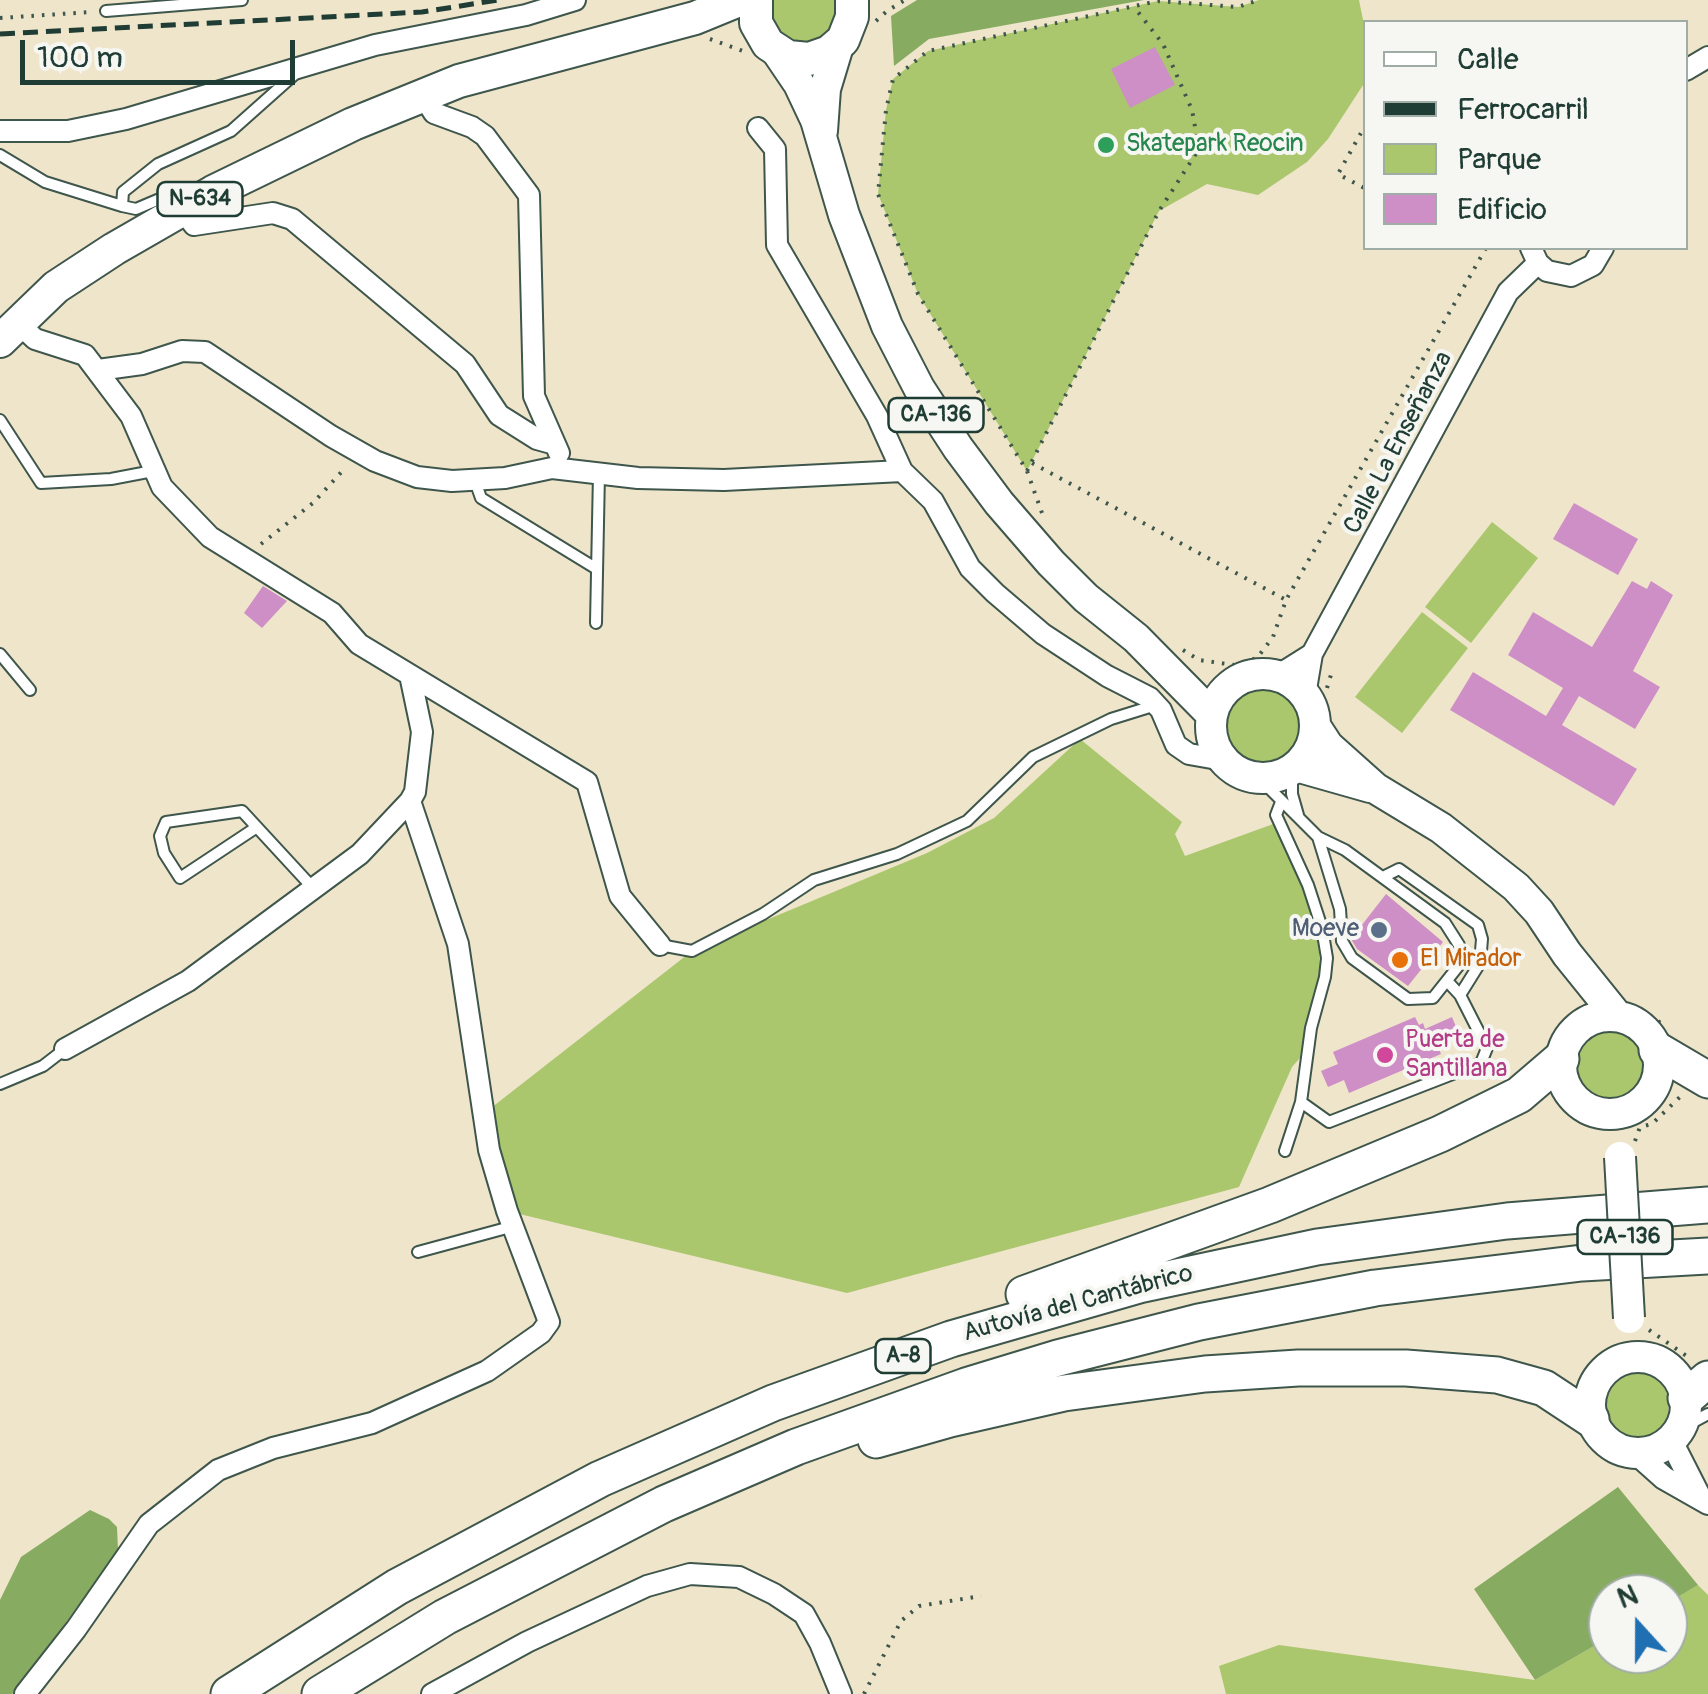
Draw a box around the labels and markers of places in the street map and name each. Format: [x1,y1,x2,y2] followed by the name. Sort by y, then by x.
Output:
[1126,130,1304,160] place label: Skatepark Reocin
[1095,134,1117,156] marker: Skatepark Reocin
[1292,915,1359,945] place label: Moeve
[1368,919,1390,941] marker: Moeve
[1420,945,1521,975] place label: El Mirador
[1389,949,1411,971] marker: El Mirador
[1405,1026,1507,1085] place label: Puerta de Santillana
[1374,1044,1396,1066] marker: Puerta de Santillana

